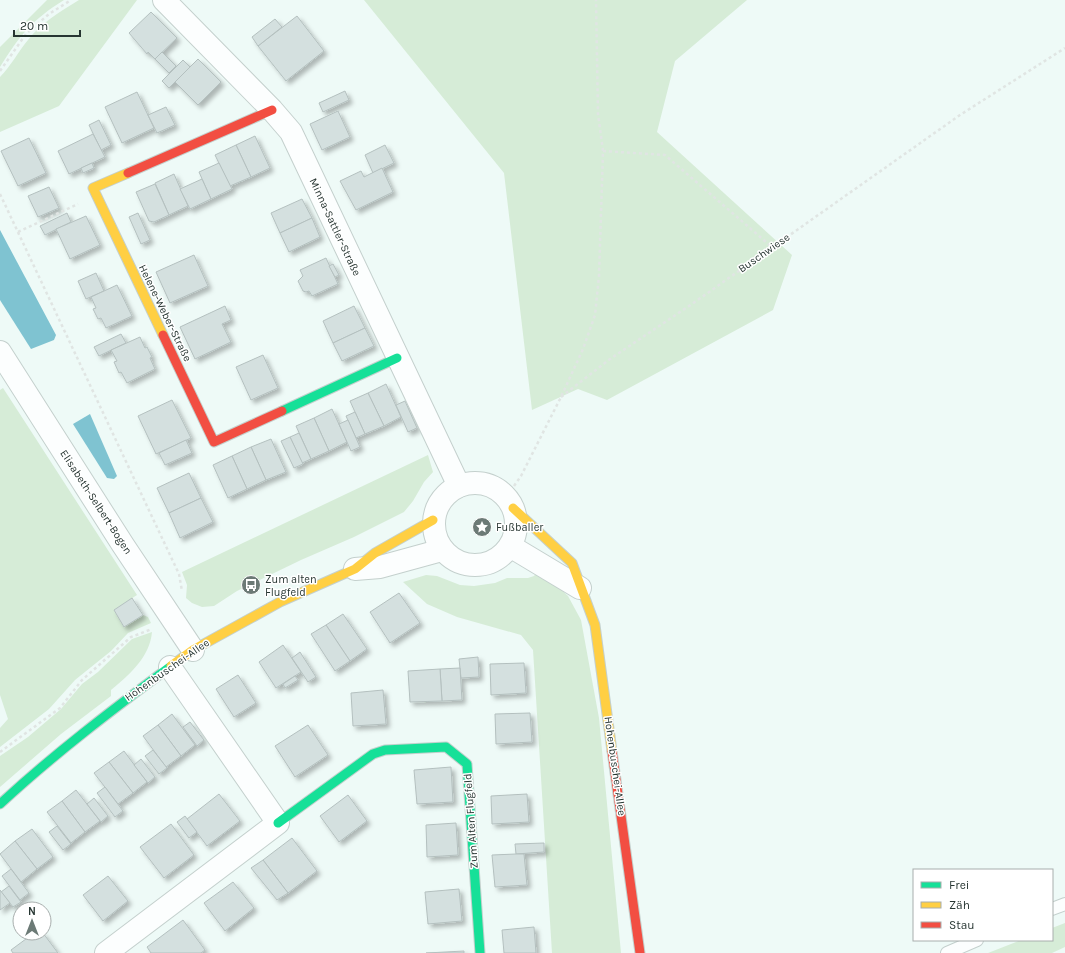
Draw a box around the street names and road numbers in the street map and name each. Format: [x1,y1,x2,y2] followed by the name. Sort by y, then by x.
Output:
[307,176,364,278] street label: Minna-Sattler-Straße
[736,230,793,276] street label: Buschwiese
[136,262,194,364] street label: Helene-Weber-Straße
[57,447,135,557] street label: Elisabeth-Selbert-Bogen
[122,636,212,704] street label: Hohenbuschei-Allee
[602,716,628,817] street label: Hohenbuschei-Allee
[461,773,481,869] street label: Zum Alten Flugfeld

